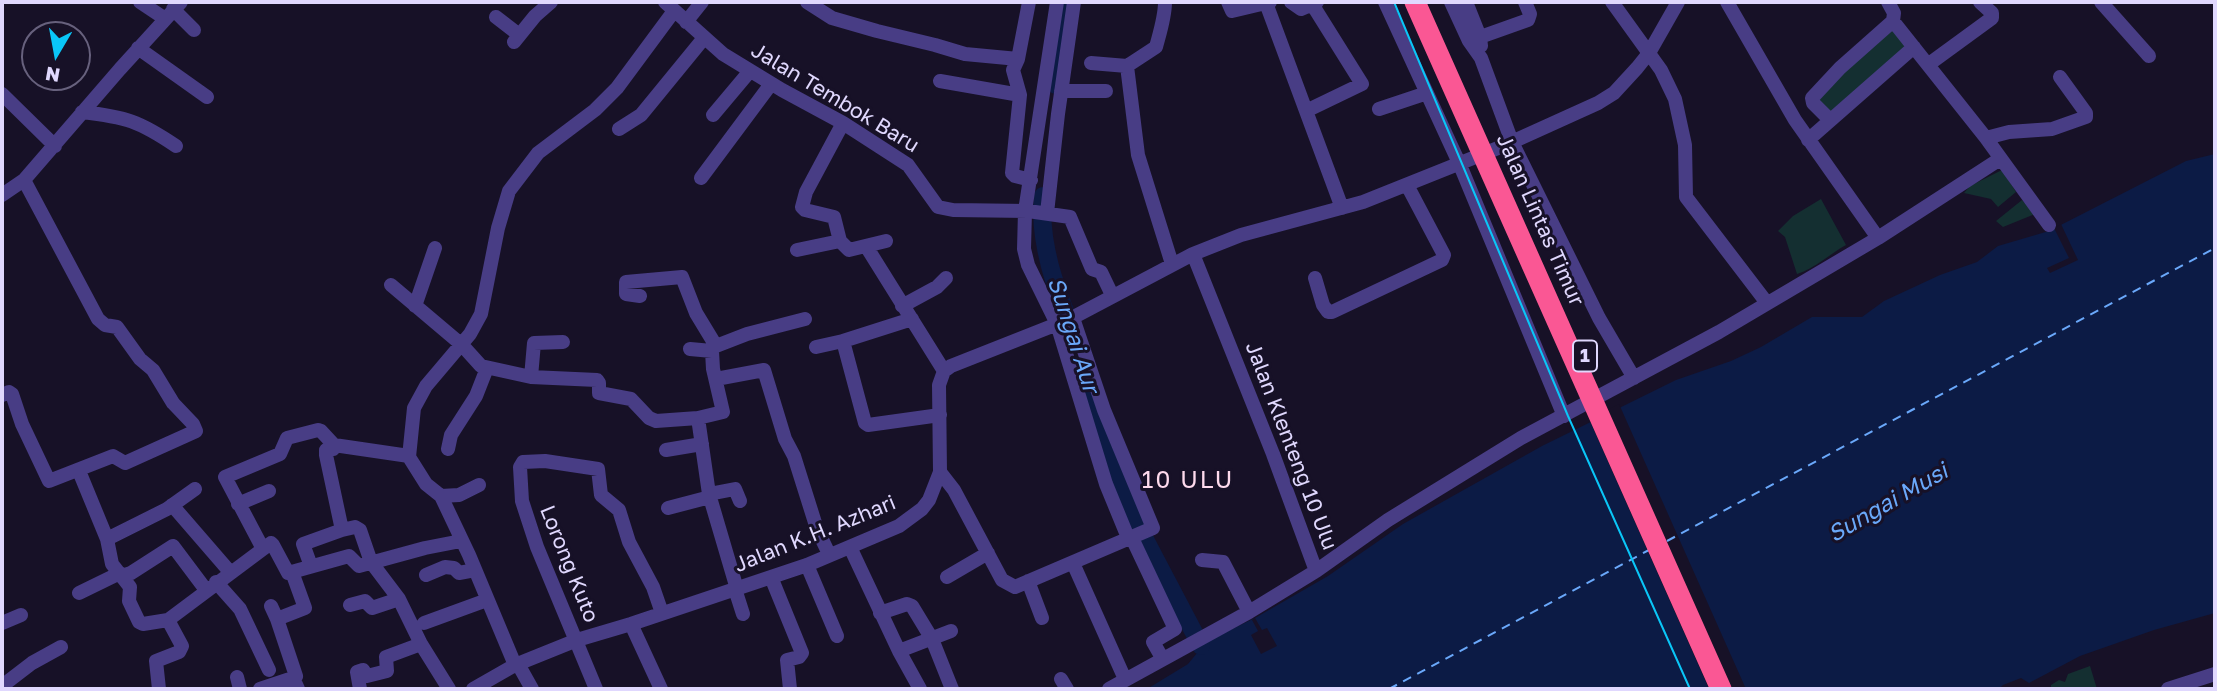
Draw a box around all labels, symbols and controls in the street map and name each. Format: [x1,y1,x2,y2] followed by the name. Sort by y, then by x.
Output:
[21,21,91,91] north arrow
[746,38,924,158] street label: Jalan Tembok Baru
[44,63,62,88] text: N
[1491,130,1589,310] street label: Jalan Lintas Timur
[1041,274,1105,396] water label: Sungai Aur
[1240,338,1342,554] street label: Jalan Klenteng 10 Ulu
[1573,340,1597,372] road number: 1
[1823,458,1953,548] water label: Sungai Musi
[1142,466,1234,494] district label: 10 ULU
[730,490,900,578] street label: Jalan K.H. Azhari
[534,502,604,626] street label: Lorong Kuto

